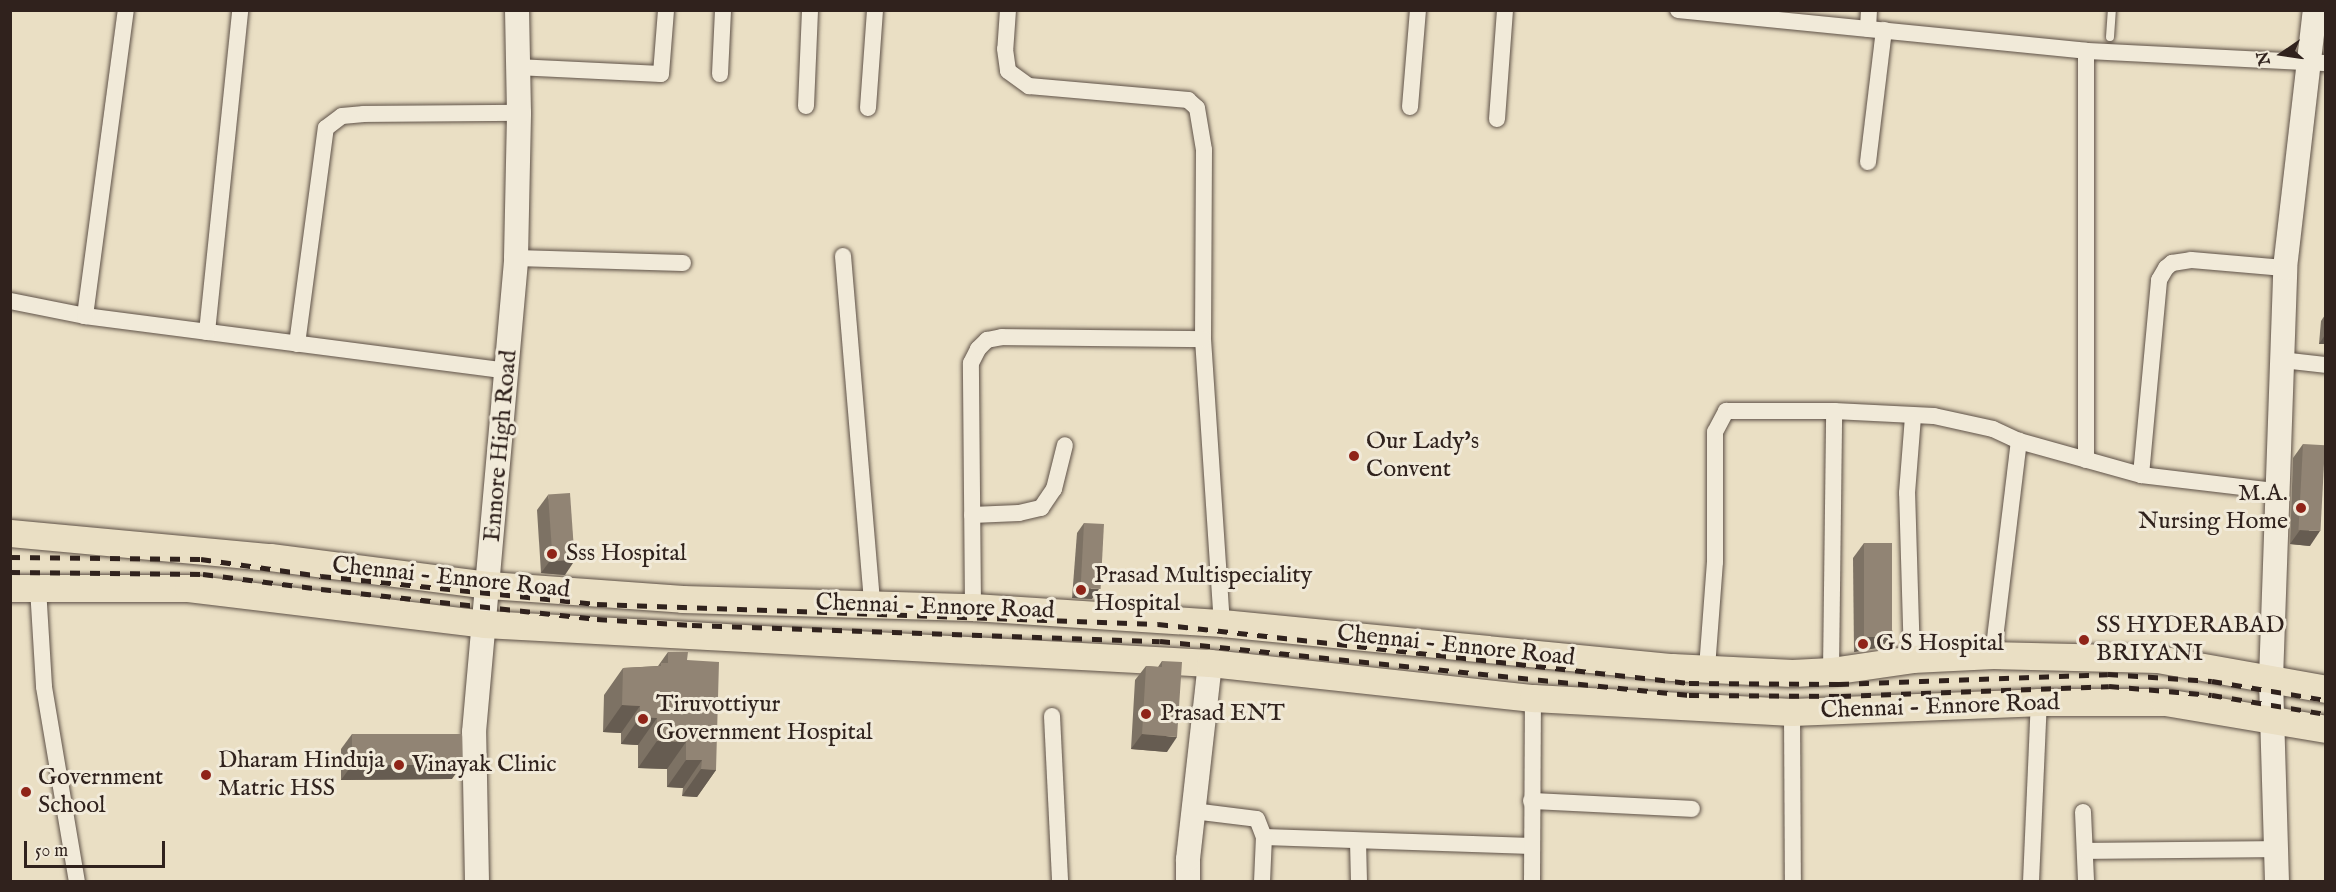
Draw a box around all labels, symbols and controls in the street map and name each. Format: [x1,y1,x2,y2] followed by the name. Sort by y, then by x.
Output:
[2252,24,2312,84] north arrow
[2253,49,2276,67] text: N
[478,349,524,543] street label: Ennore High Road
[1366,428,1479,484] place label: Our Lady's Convent
[1347,449,1361,463] marker: Our Lady's Convent
[2138,480,2288,536] place label: M.A. Nursing Home
[2292,499,2310,517] marker: M.A. Nursing Home
[566,540,686,568] place label: Sss Hospital
[543,545,561,563] marker: Sss Hospital
[331,551,571,605] street label: Chennai - Ennore Road
[1094,562,1312,618] place label: Prasad Multispeciality Hospital
[1072,581,1090,599] marker: Prasad Multispeciality Hospital
[815,588,1055,626] street label: Chennai - Ennore Road
[2096,612,2285,668] place label: SS HYDERABAD BRIYANI
[1336,619,1576,673] street label: Chennai - Ennore Road
[1876,630,2004,658] place label: G S Hospital
[2077,633,2091,647] marker: SS HYDERABAD BRIYANI
[1854,635,1872,653] marker: G S Hospital
[1820,688,2060,726] street label: Chennai - Ennore Road
[656,691,873,747] place label: Tiruvottiyur Government Hospital
[1160,700,1285,728] place label: Prasad ENT
[1137,705,1155,723] marker: Prasad ENT
[634,710,652,728] marker: Tiruvottiyur Government Hospital
[218,747,385,803] place label: Dharam Hinduja Matric HSS
[412,751,557,779] place label: Vinayak Clinic
[390,756,408,774] marker: Vinayak Clinic
[38,764,163,820] place label: Government School
[199,768,213,782] marker: Dharam Hinduja Matric HSS
[19,785,33,799] marker: Government School
[27,829,168,867] scale bar
[35,840,68,863] text: 50 m

